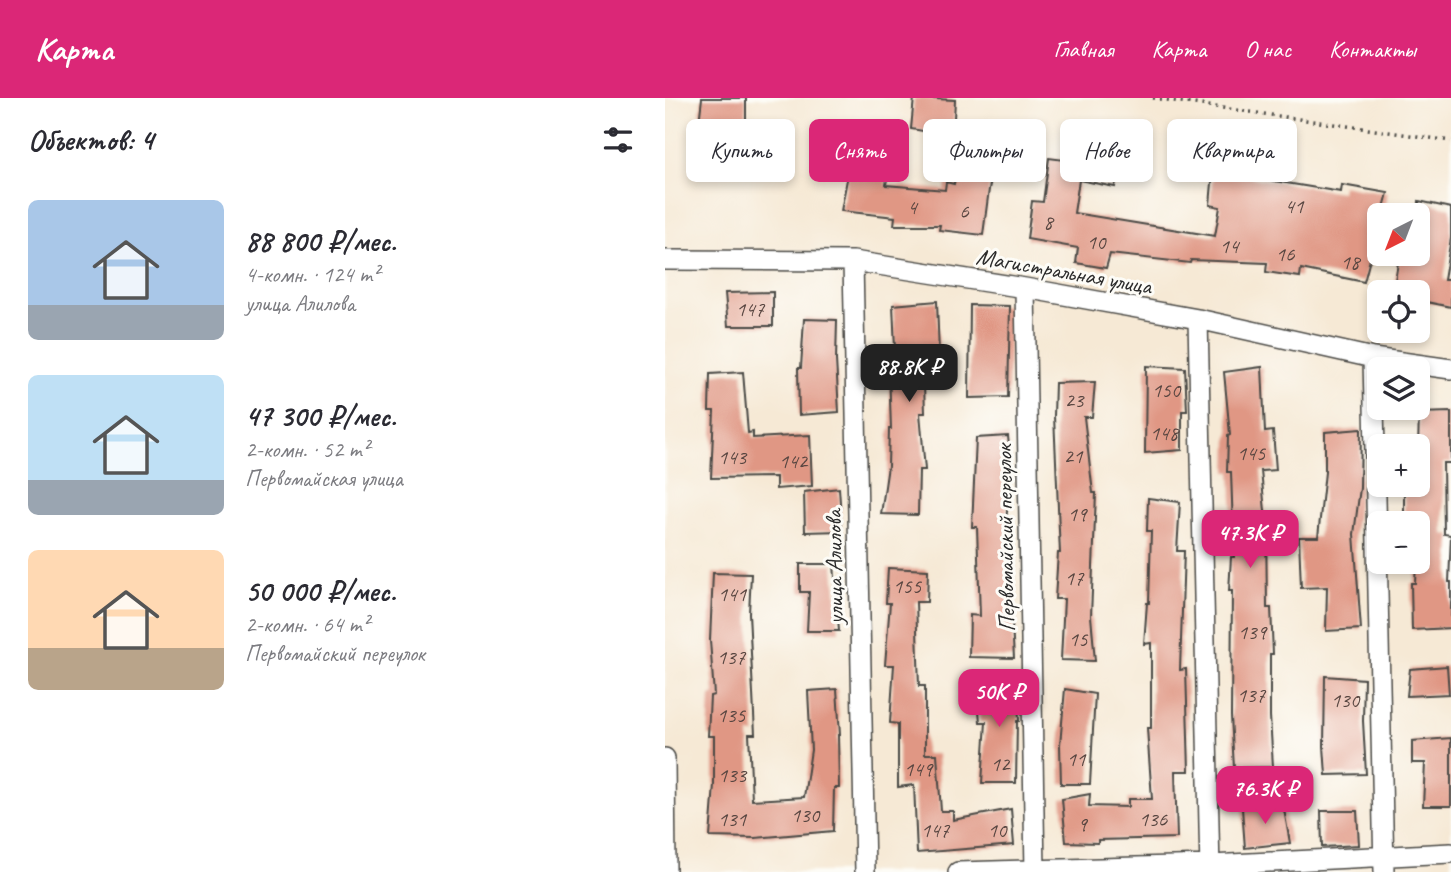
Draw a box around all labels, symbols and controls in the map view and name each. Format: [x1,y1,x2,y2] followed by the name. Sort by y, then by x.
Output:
[35,28,114,70] text: Карта
[1053,34,1114,64] text: Главная
[1152,34,1206,64] text: Карта
[1244,34,1291,64] text: О нас
[1329,34,1416,64] text: Контакты
[686,119,795,182] chip: Купить
[809,119,909,182] chip: Снять
[923,119,1046,182] chip: Фильтры
[1060,119,1153,182] chip: Новое
[1167,119,1297,182] chip: Квартира
[28,121,153,159] text: Объектов: 4
[599,121,637,159] icon: filters
[1285,193,1305,219] house number: 41
[907,194,919,220] house number: 4
[959,198,969,224] house number: 6
[1367,203,1430,266] north arrow
[1367,203,1430,574] map controls
[1043,209,1055,235] house number: 8
[245,222,396,260] text: 88 800 ₽/мес.
[84,228,168,312] icon: home
[1087,229,1107,255] house number: 10
[1220,233,1241,259] house number: 14
[974,241,1155,301] street label: Магистральная улица
[1276,241,1295,267] house number: 16
[1341,249,1362,275] house number: 18
[245,260,379,289] text: 4-комн. · 124 m²
[1367,280,1430,343] button: locate
[245,289,355,318] text: улица Алилова
[736,296,766,322] house number: 147
[844,344,974,404] pin: 88.8K ₽
[877,352,941,381] text: 88.8K ₽
[1367,357,1430,420] button: layers
[1152,377,1182,403] house number: 150
[1065,387,1085,413] house number: 23
[245,397,396,435] text: 47 300 ₽/мес.
[84,403,168,487] icon: home
[1150,420,1181,446] house number: 148
[1367,434,1430,497] button: +
[245,435,369,464] text: 2-комн. · 52 m²
[1237,440,1267,466] house number: 145
[988,442,1022,632] street label: Первомайский переулок
[1064,443,1084,469] house number: 21
[718,444,748,470] house number: 143
[779,448,809,474] house number: 142
[245,464,403,493] text: Первомайская улица
[1068,501,1088,527] house number: 19
[818,507,850,627] street label: улица Алилова
[1185,510,1315,570] pin: 47.3K ₽
[1367,511,1430,574] button: −
[1218,518,1282,547] text: 47.3K ₽
[1065,565,1085,591] house number: 17
[245,572,396,610] text: 50 000 ₽/мес.
[893,573,923,599] house number: 155
[84,578,168,662] icon: home
[718,581,748,607] house number: 141
[245,610,369,639] text: 2-комн. · 64 m²
[1238,619,1268,645] house number: 139
[1069,626,1089,652] house number: 15
[245,639,425,668] text: Первомайский переулок
[717,644,747,670] house number: 137
[950,670,1048,729] pin: 50K ₽
[974,677,1024,706] text: 50K ₽
[1237,682,1267,708] house number: 137
[1331,687,1361,713] house number: 130
[717,702,747,728] house number: 135
[1067,746,1087,772] house number: 11
[991,751,1011,777] house number: 12
[904,756,934,782] house number: 149
[718,762,748,788] house number: 133
[1200,766,1330,826] pin: 76.3K ₽
[1232,774,1298,803] text: 76.3K ₽
[791,802,821,828] house number: 130
[718,806,748,832] house number: 131
[1139,806,1168,832] house number: 136
[1077,811,1088,837] house number: 9
[921,817,951,843] house number: 147
[988,817,1008,843] house number: 10

